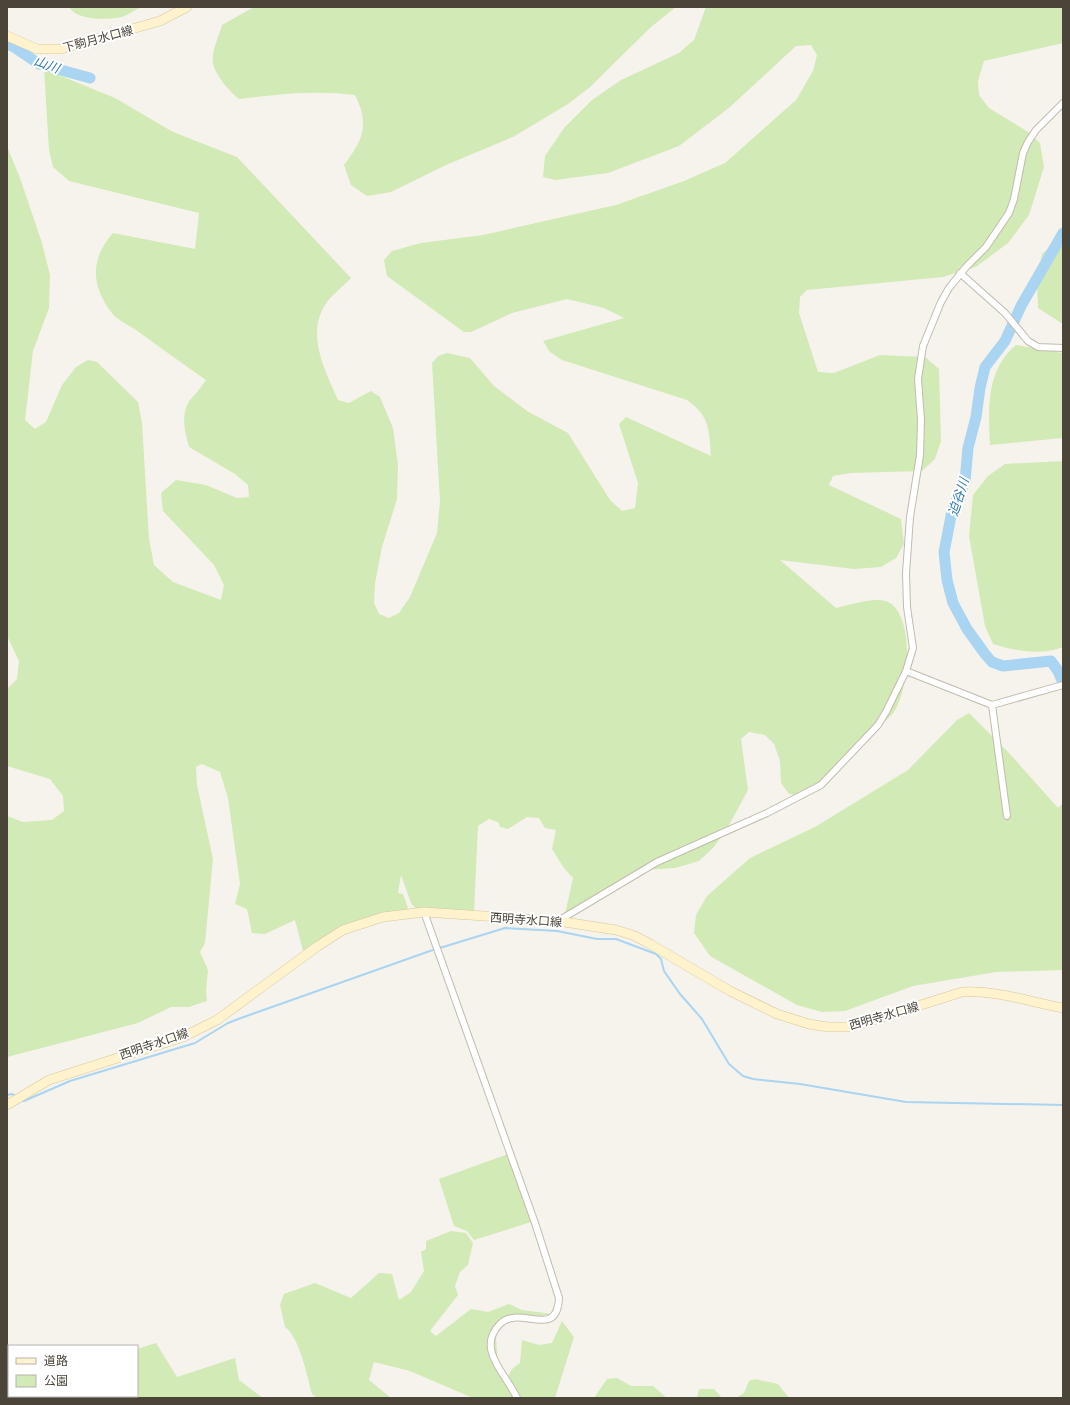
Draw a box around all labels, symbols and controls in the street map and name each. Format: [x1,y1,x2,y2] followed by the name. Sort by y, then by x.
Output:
[61,23,134,54] street label: 下駒月水口線
[32,53,63,76] water label: 山川
[945,474,971,518] water label: 迫谷川
[490,911,562,928] street label: 西明寺水口線
[847,999,920,1032] street label: 西明寺水口線
[118,1026,190,1061] street label: 西明寺水口線
[8,1345,138,1397] legend
[44,1354,68,1367] text: 道路
[44,1374,68,1387] text: 公園

